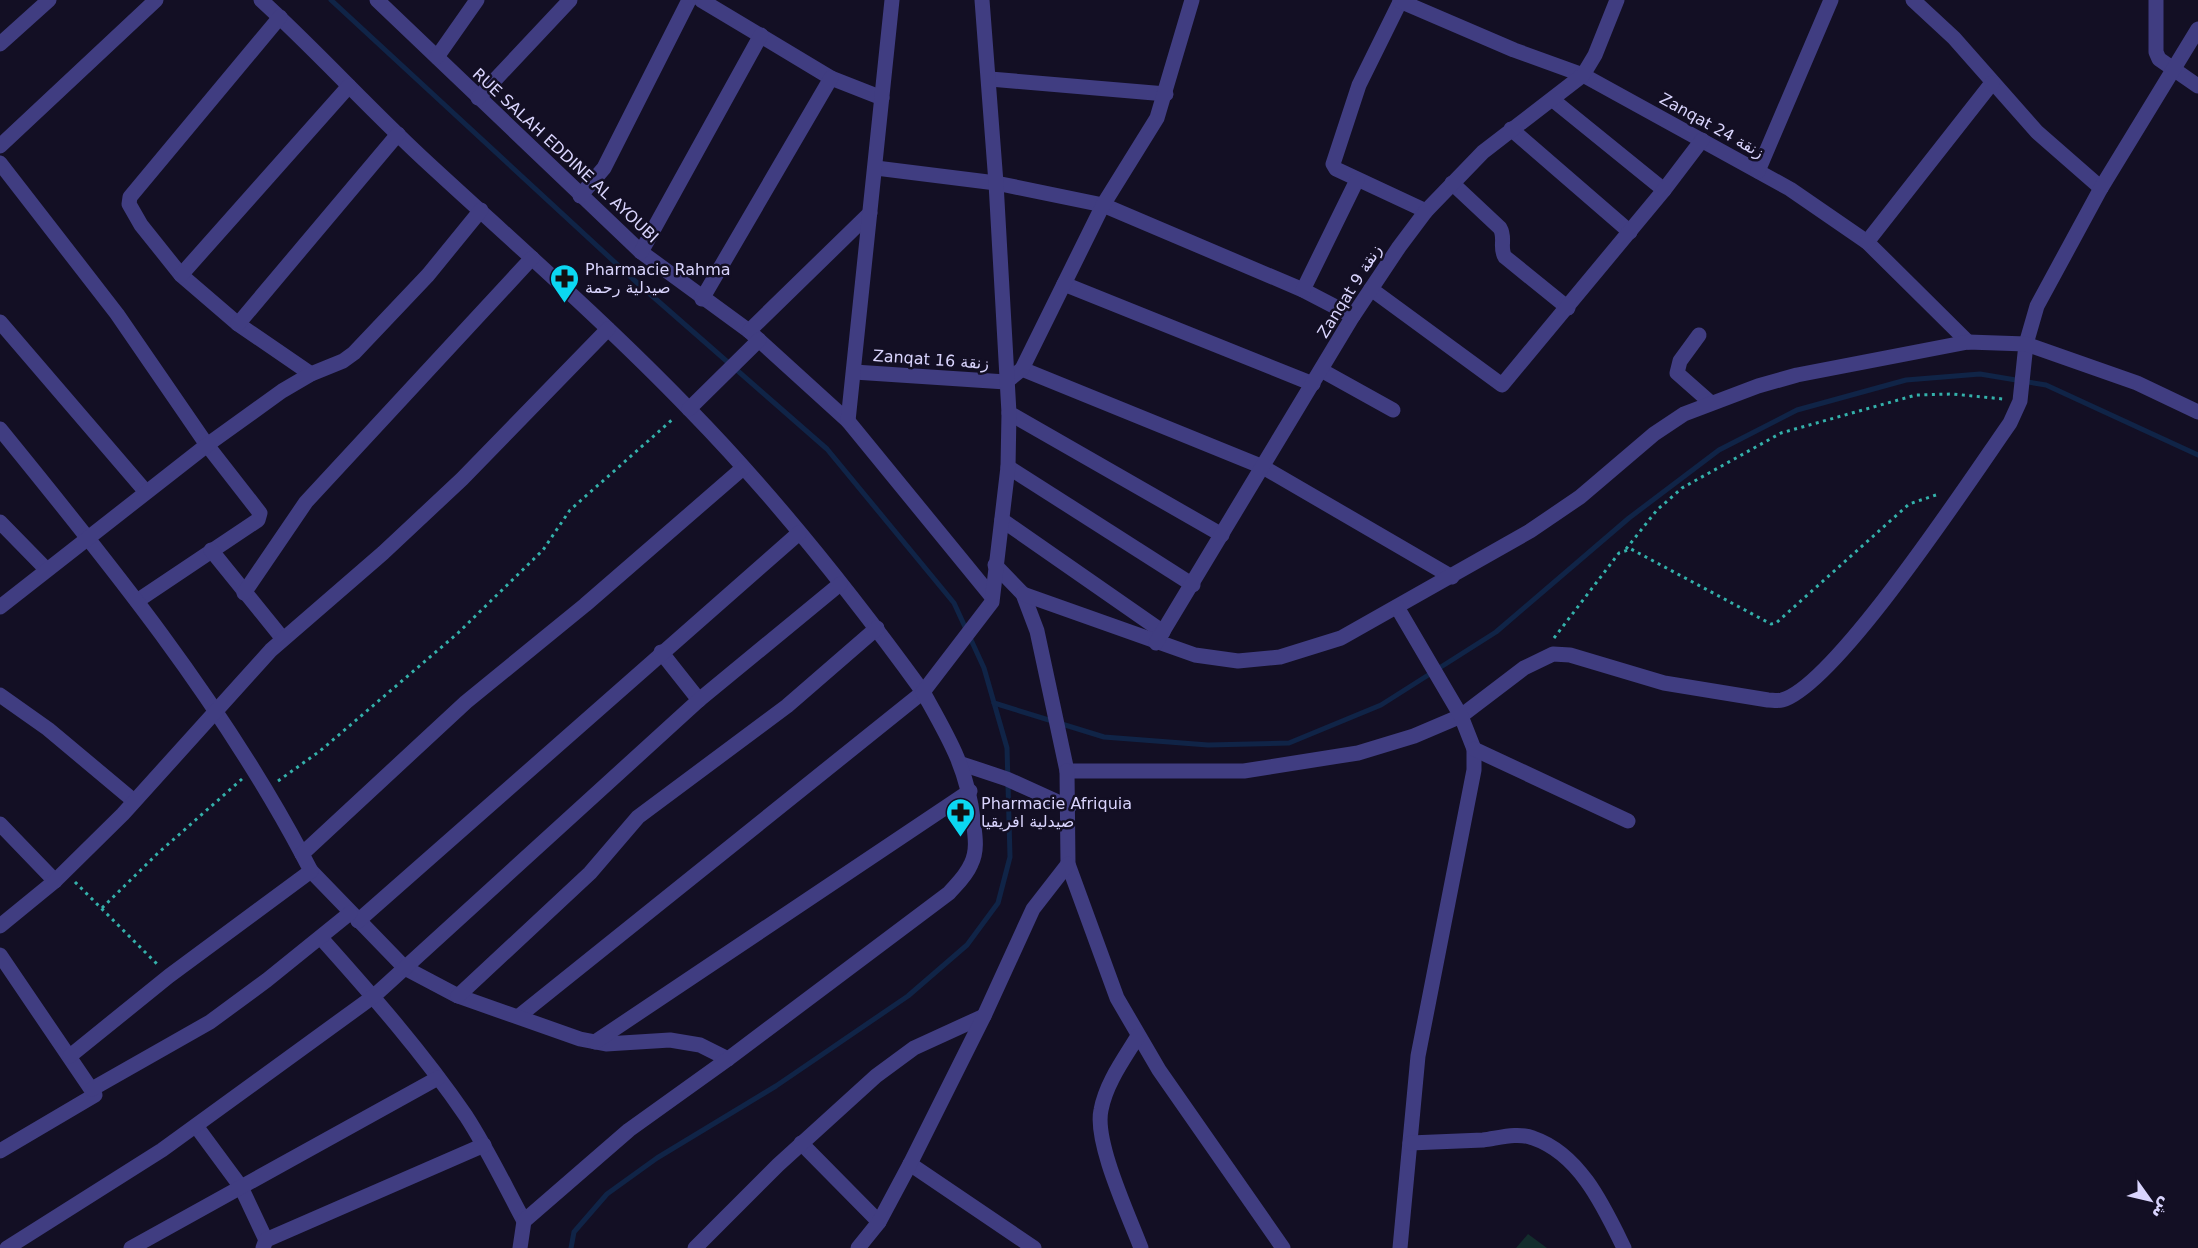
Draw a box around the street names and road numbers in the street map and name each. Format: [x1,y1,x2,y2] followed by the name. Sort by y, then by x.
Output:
[469,64,662,247] street label: RUE SALAH EDDINE AL AYOUBI
[1656,89,1767,163] street label: Zanqat 24 زنقة
[1313,241,1387,342] street label: Zanqat 9 زنقة
[872,346,990,374] street label: Zanqat 16 زنقة

